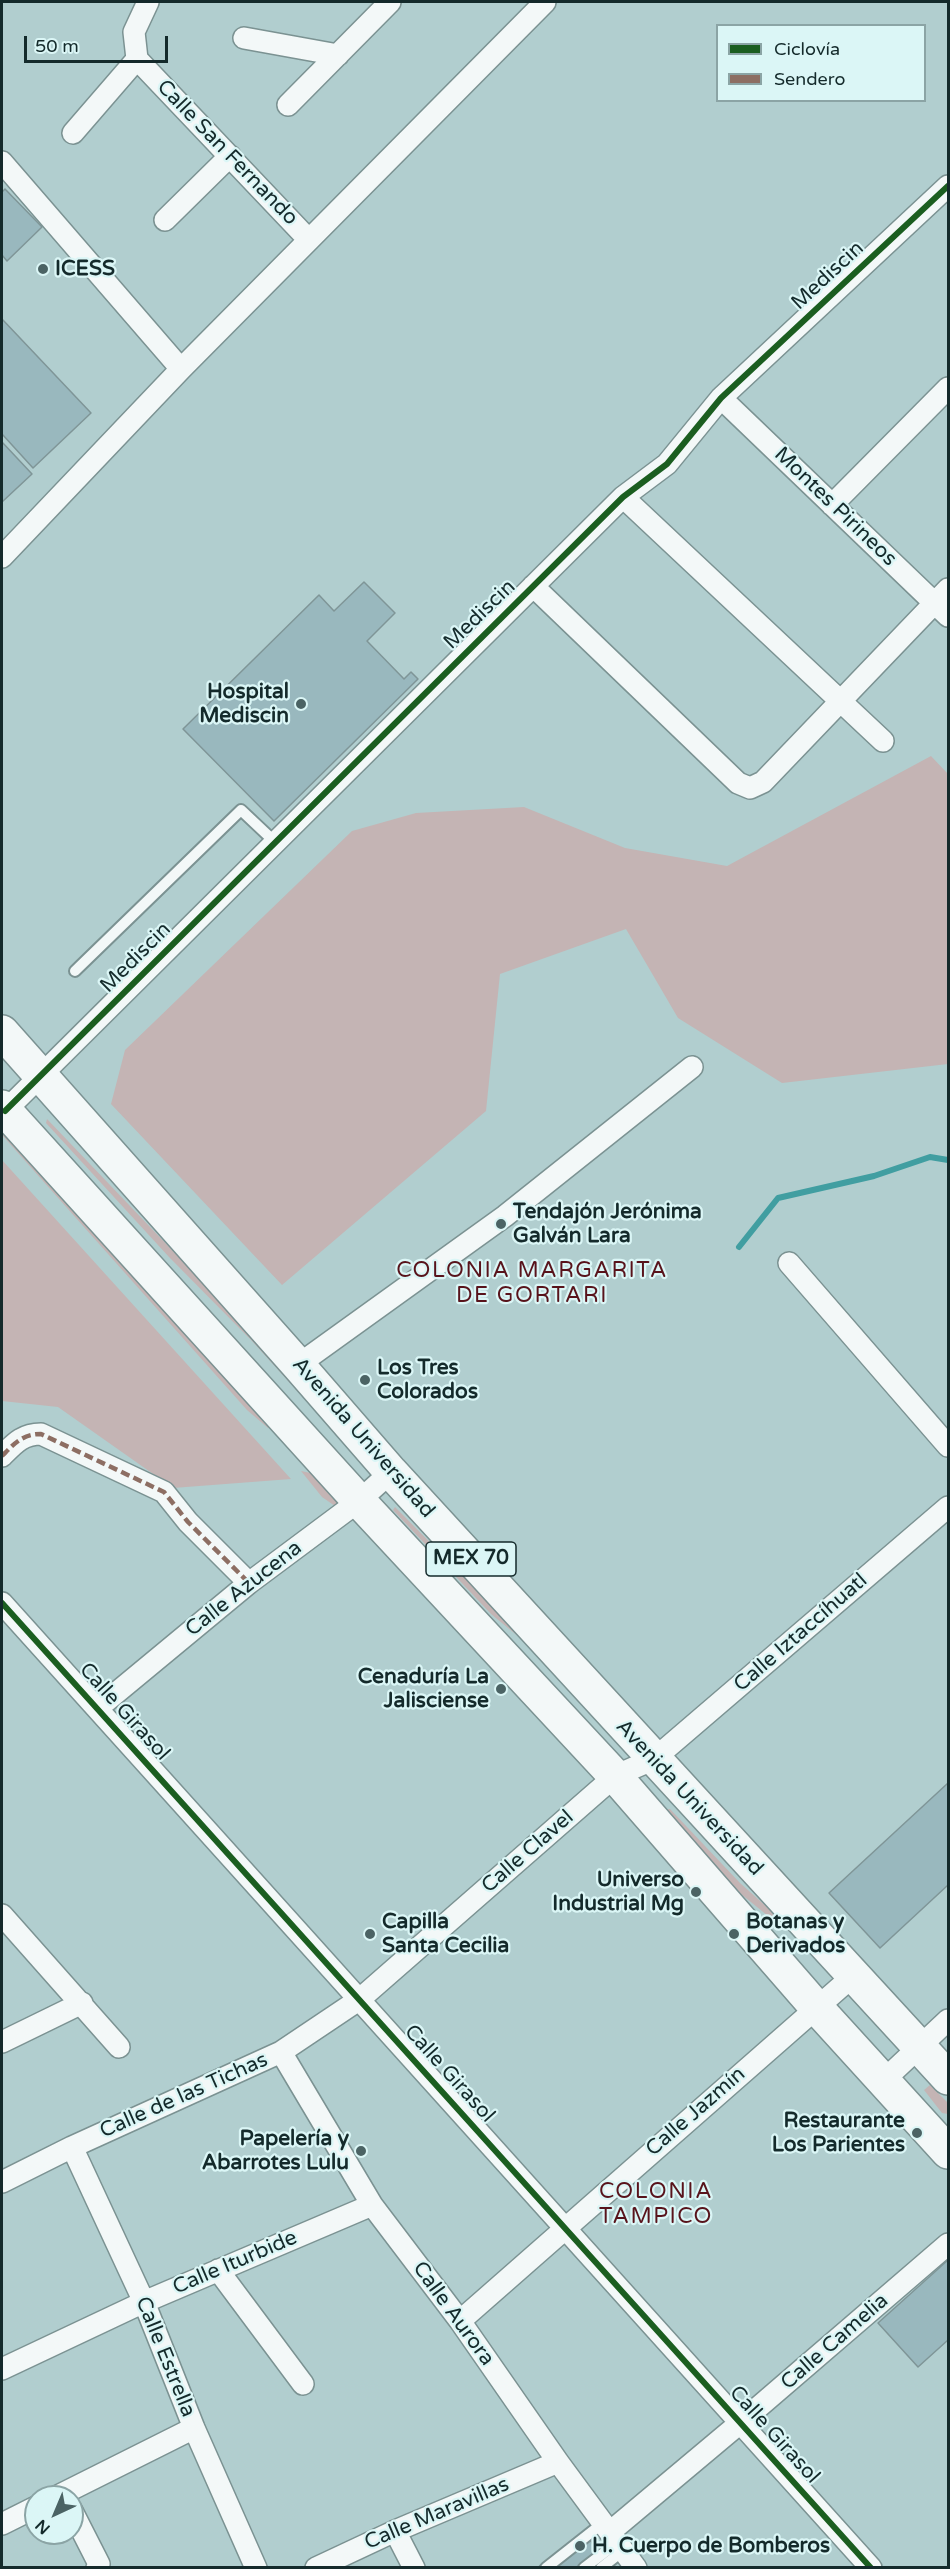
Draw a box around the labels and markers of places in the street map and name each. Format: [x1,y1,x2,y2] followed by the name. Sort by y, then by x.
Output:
[55,256,115,282] place label: ICESS
[36,262,50,276] marker: ICESS
[199,679,289,729] place label: Hospital Mediscin
[294,697,308,711] marker: Hospital Mediscin
[513,1199,702,1249] place label: Tendajón Jerónima Galván Lara
[494,1217,508,1231] marker: Tendajón Jerónima Galván Lara
[377,1355,478,1405] place label: Los Tres Colorados
[358,1373,372,1387] marker: Los Tres Colorados
[358,1664,489,1714] place label: Cenaduría La Jalisciense
[494,1682,508,1696] marker: Cenaduría La Jalisciense
[552,1867,684,1917] place label: Universo Industrial Mg
[689,1885,703,1899] marker: Universo Industrial Mg
[382,1909,509,1959] place label: Capilla Santa Cecilia
[746,1909,845,1959] place label: Botanas y Derivados
[363,1927,377,1941] marker: Capilla Santa Cecilia
[727,1927,741,1941] marker: Botanas y Derivados
[772,2108,905,2158] place label: Restaurante Los Parientes
[202,2126,349,2176] place label: Papelería y Abarrotes Lulu
[910,2126,924,2140] marker: Restaurante Los Parientes
[354,2144,368,2158] marker: Papelería y Abarrotes Lulu
[592,2533,830,2559] place label: H. Cuerpo de Bomberos
[573,2539,587,2553] marker: H. Cuerpo de Bomberos

